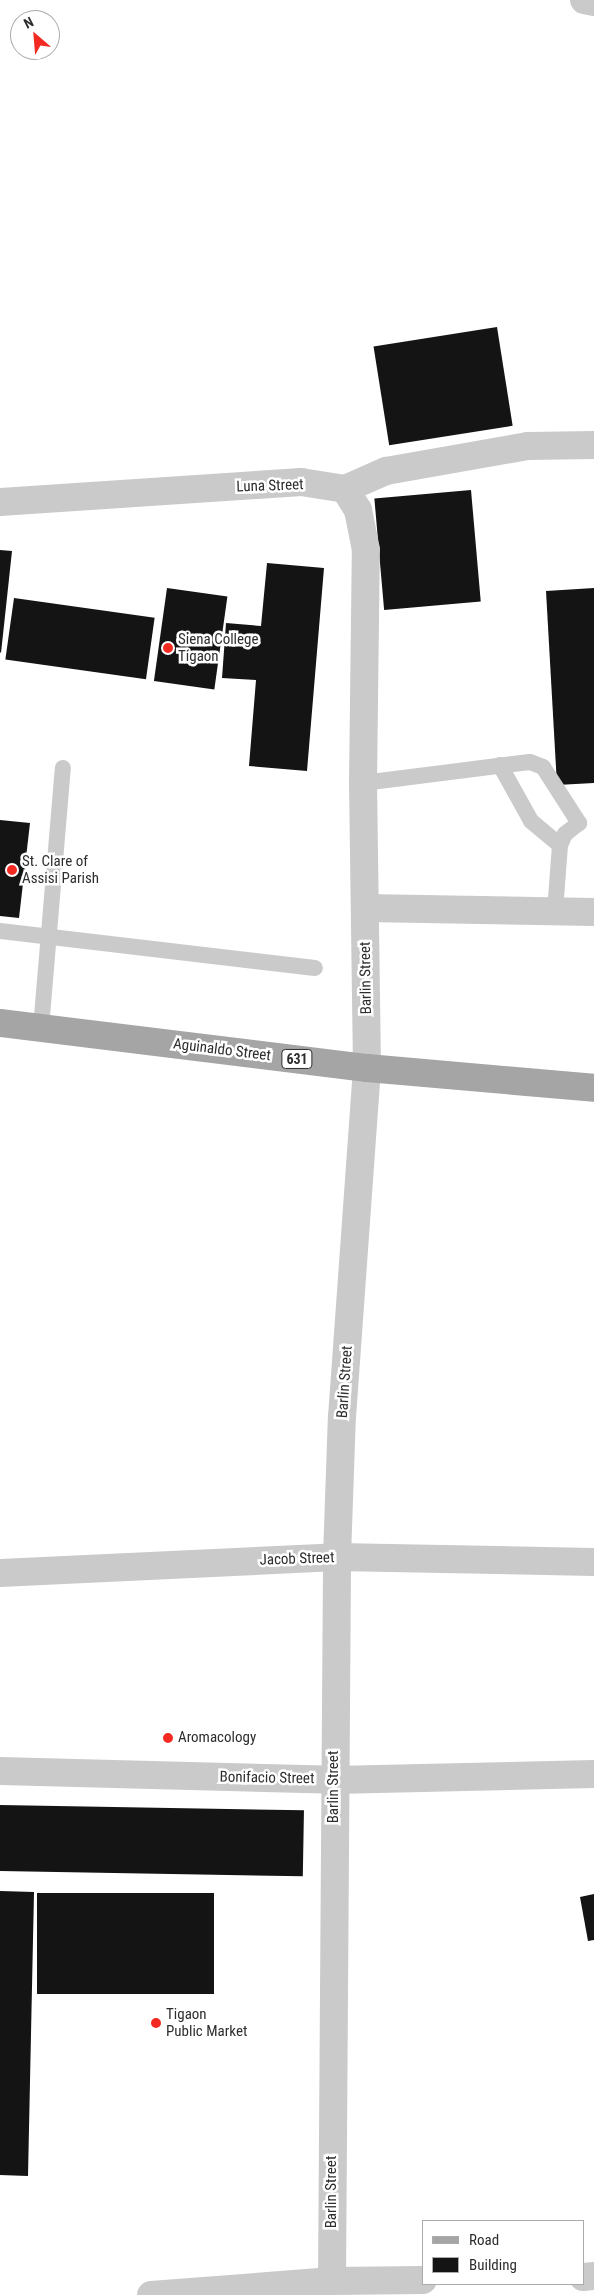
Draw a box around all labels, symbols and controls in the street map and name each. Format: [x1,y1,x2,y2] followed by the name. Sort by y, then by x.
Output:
[10,10,60,60] north arrow
[21,13,36,32] text: N
[236,476,304,496] street label: Luna Street
[178,630,259,665] place label: Siena College Tigaon
[162,642,174,654] marker: Siena College Tigaon
[22,852,99,887] place label: St. Clare of Assisi Parish
[6,864,18,876] marker: St. Clare of Assisi Parish
[356,942,376,1014] street label: Barlin Street
[172,1035,272,1065] street label: Aguinaldo Street
[281,1048,313,1070] road number: 631
[333,1345,357,1419] street label: Barlin Street
[259,1549,335,1569] street label: Jacob Street
[178,1729,256,1747] place label: Aromacology
[162,1732,174,1744] marker: Aromacology
[325,1751,343,1823] street label: Barlin Street
[219,1768,315,1788] street label: Bonifacio Street
[166,2005,247,2040] place label: Tigaon Public Market
[150,2017,162,2029] marker: Tigaon Public Market
[323,2156,341,2228] street label: Barlin Street
[422,2220,584,2285] legend
[469,2231,499,2249] text: Road
[469,2256,517,2274] text: Building

